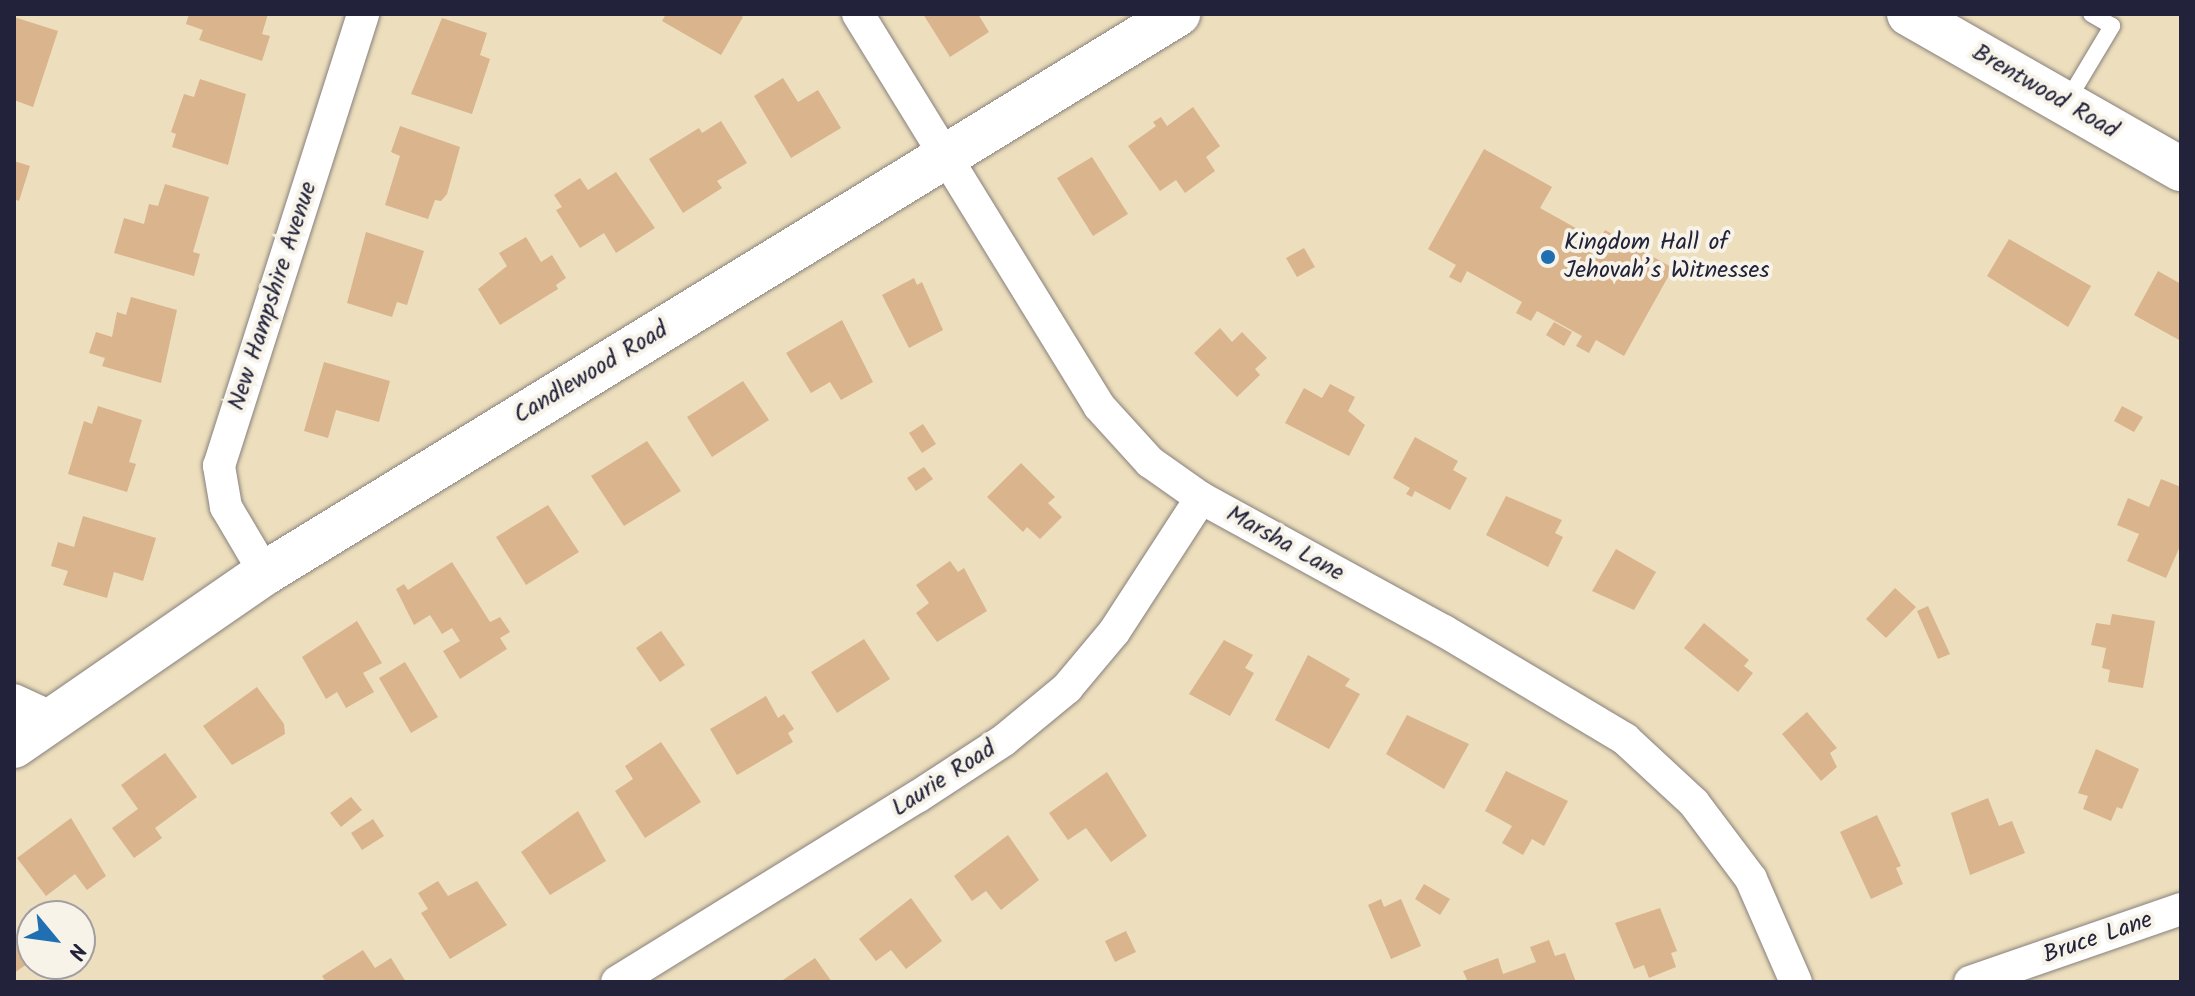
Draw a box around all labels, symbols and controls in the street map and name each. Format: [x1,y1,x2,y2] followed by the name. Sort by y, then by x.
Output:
[1967,39,2123,145] street label: Brentwood Road
[222,178,324,414] street label: New Hampshire Avenue
[1564,229,1770,285] place label: Kingdom Hall of Jehovah’s Witnesses
[1539,248,1557,266] marker: Kingdom Hall of Jehovah’s Witnesses
[509,316,673,430] street label: Candlewood Road
[1221,500,1349,588] street label: Marsha Lane
[887,735,1001,823] street label: Laurie Road
[16,900,96,980] north arrow
[2039,906,2157,970] street label: Bruce Lane
[57,936,94,965] text: N

